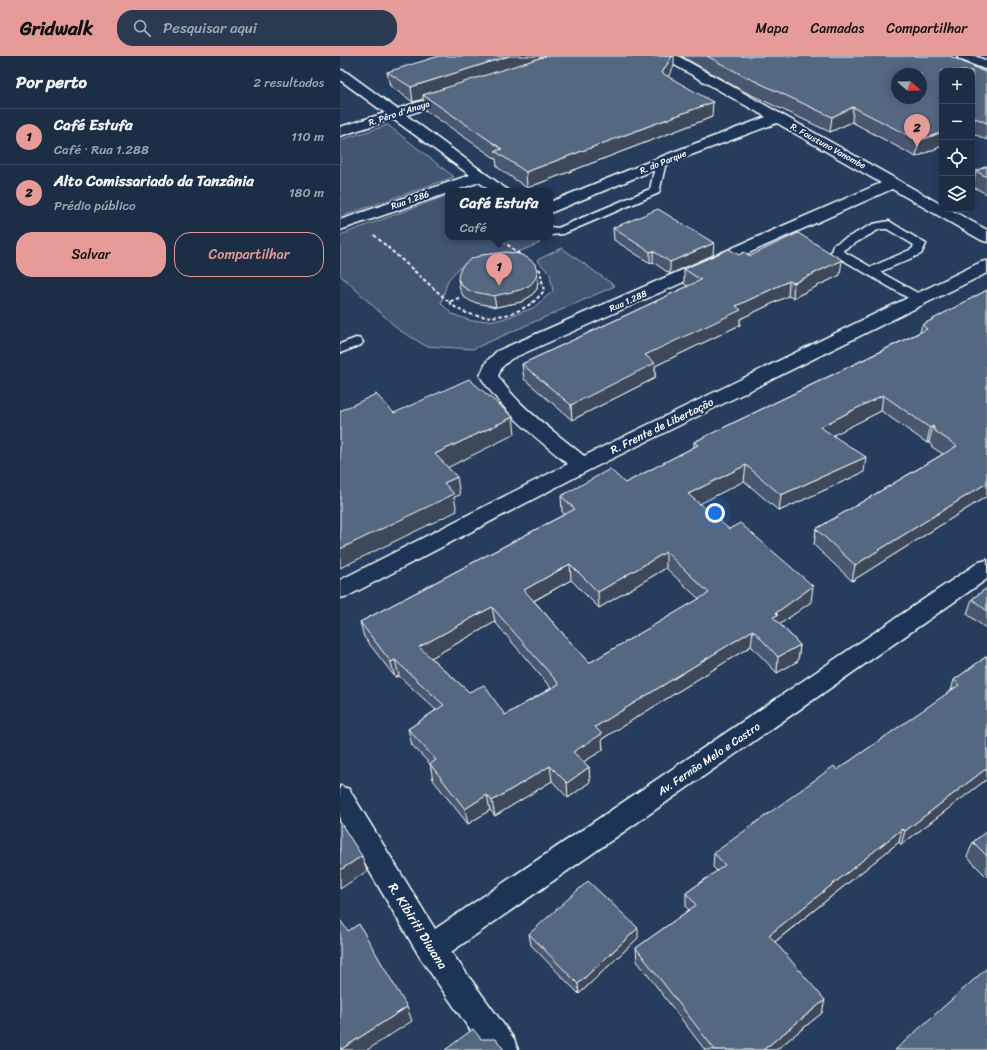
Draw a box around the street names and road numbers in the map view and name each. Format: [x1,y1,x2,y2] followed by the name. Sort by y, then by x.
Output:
[366,95,432,130] street label: R. Pêro d'Anaya
[787,119,869,174] street label: R. Faustuno Vanombe
[637,145,689,179] street label: R. do Parque
[389,186,431,214] street label: Rua 1.286
[607,285,650,316] street label: Rua 1.288
[607,393,717,459] street label: R. Frente de Libertação
[653,717,765,801] street label: Av. Fernão Melo e Castro
[382,878,454,974] street label: R. Kibiriti Diwana

